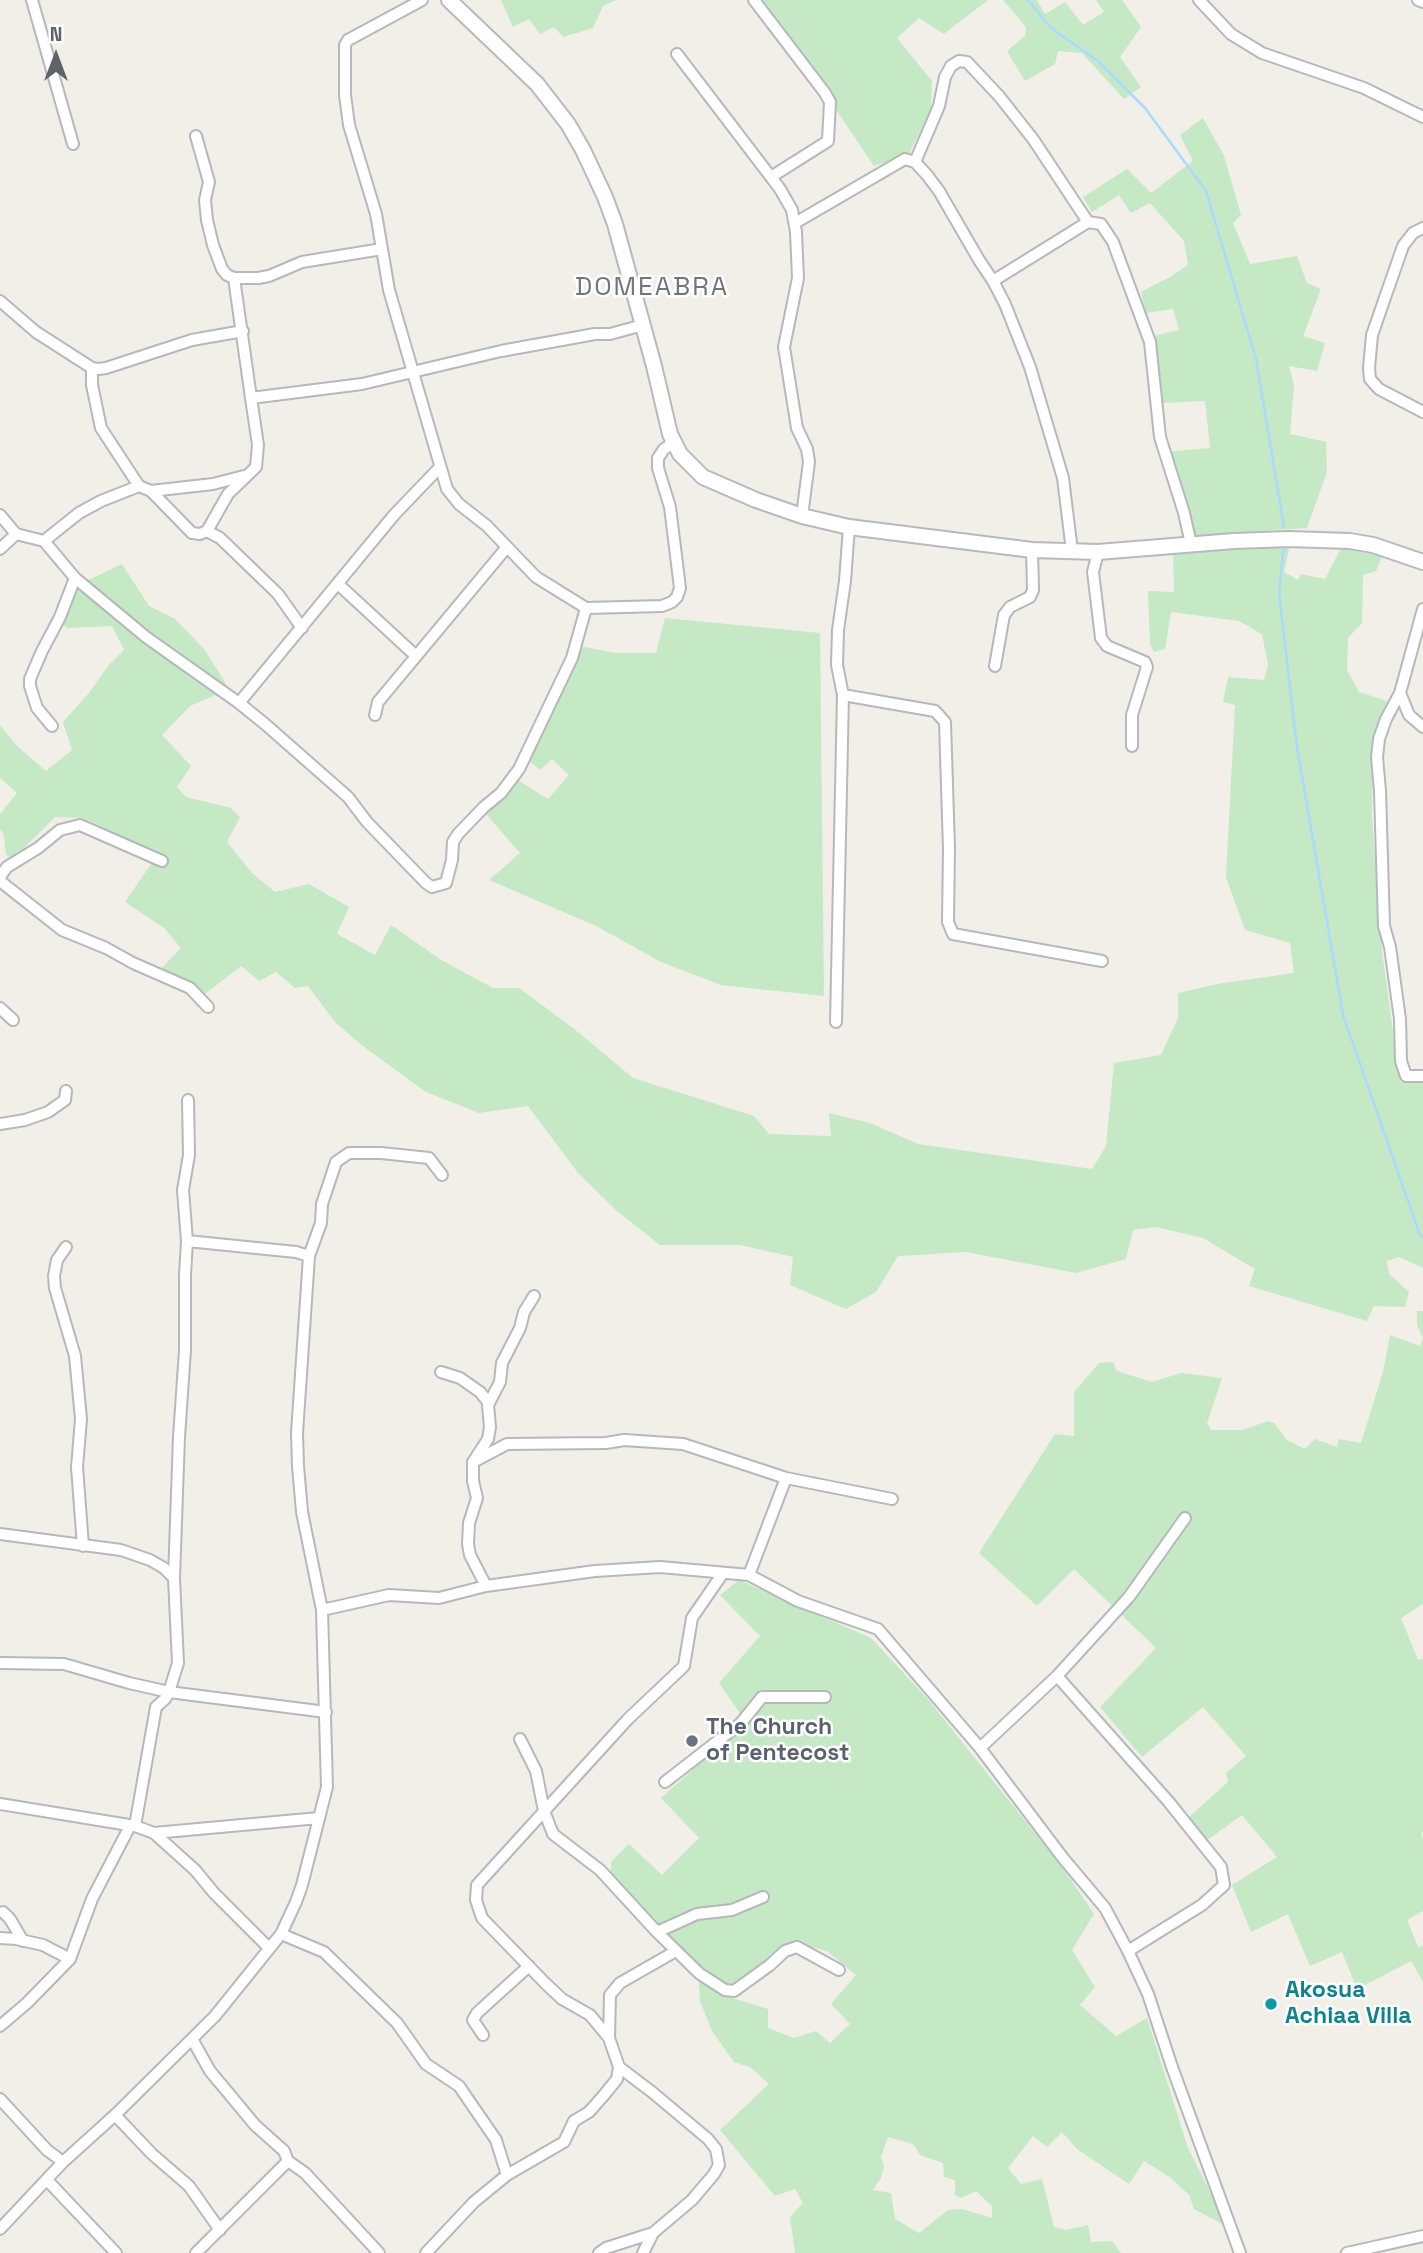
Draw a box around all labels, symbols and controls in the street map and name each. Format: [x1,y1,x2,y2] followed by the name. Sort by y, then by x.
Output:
[21,21,91,91] north arrow
[50,22,62,47] text: N
[576,272,728,304] district label: DOMEABRA
[706,1714,850,1768] place label: The Church of Pentecost
[684,1733,700,1749] marker: The Church of Pentecost
[1285,1977,1412,2031] place label: Akosua Achiaa Villa
[1263,1996,1279,2012] marker: Akosua Achiaa Villa

